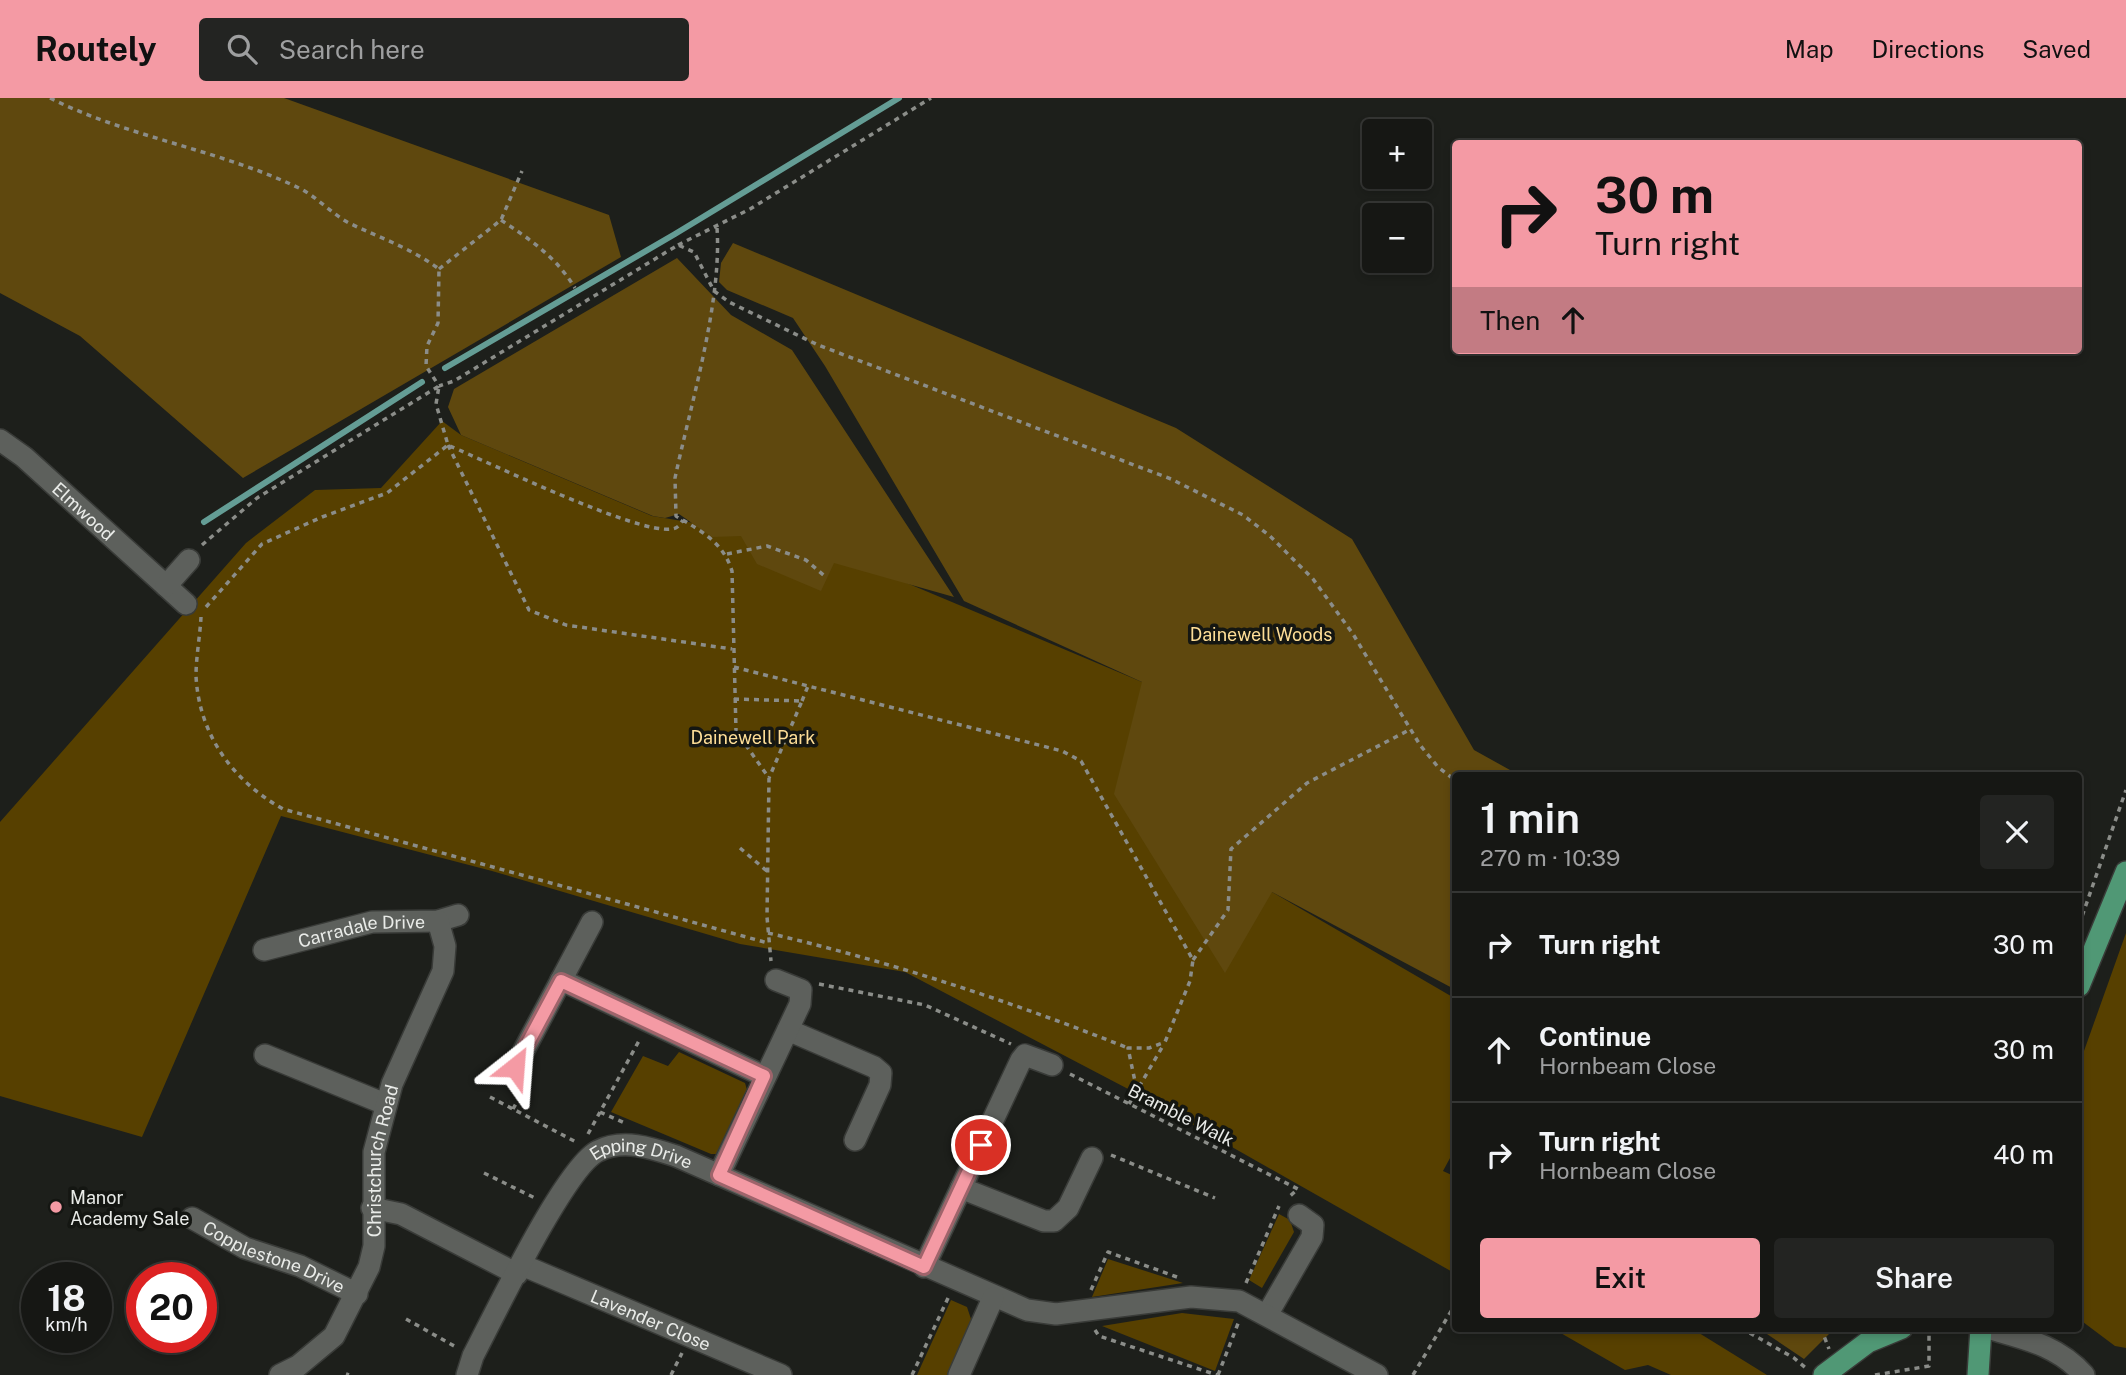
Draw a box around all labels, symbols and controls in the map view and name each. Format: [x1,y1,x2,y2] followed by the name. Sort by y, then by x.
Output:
[199,18,689,81] search box
[35,30,157,68] text: Routely
[223,30,261,68] icon: search
[279,34,425,65] text: Search here
[1785,35,1834,63] text: Map
[1872,35,1984,63] text: Directions
[2022,35,2091,63] text: Saved
[1362,119,1432,273] map controls
[1362,119,1432,189] button: +
[1595,166,1714,224] text: 30 m
[1480,168,1571,259] icon: right
[1362,203,1432,273] button: −
[1595,225,1740,262] text: Turn right
[1554,301,1592,339] icon: ahead
[1480,305,1540,336] text: Then
[48,478,119,545] street label: Elmwood
[1190,624,1332,645] park label: Dainewell Woods
[691,727,815,748] park label: Dainewell Park
[1480,793,1580,842] text: 1 min
[1980,795,2054,869] button: close
[1480,844,1620,871] text: 270 m · 10:39
[296,911,425,951] street label: Carradale Drive
[1480,926,1518,964] icon: right
[1539,929,1661,960] text: Turn right
[1993,929,2054,960] text: 30 m
[1539,1021,1651,1052] text: Continue
[478,1030,552,1104] position arrow
[1480,1031,1518,1069] icon: ahead
[1993,1034,2054,1065] text: 30 m
[1539,1052,1716,1079] text: Hornbeam Close
[1125,1079,1237,1151] street label: Bramble Walk
[364,1082,402,1237] street label: Christchurch Road
[951,1115,1011,1175] pin
[962,1126,1000,1164] icon: arrive
[1539,1126,1661,1157] text: Turn right
[585,1134,696,1172] street label: Epping Drive
[1480,1136,1518,1174] icon: right
[1993,1139,2054,1170] text: 40 m
[1539,1157,1716,1184] text: Hornbeam Close
[70,1187,189,1229] place label: Manor Academy Sale
[48,1199,64,1215] marker: Manor Academy Sale
[199,1216,348,1297] street label: Copplestone Drive
[1480,1238,1760,1318] button: Exit
[1774,1238,2054,1318] button: Share
[126,1262,217,1353] speed limit sign: 20
[47,1278,86,1319] text: 18
[588,1285,714,1355] street label: Lavender Close
[45,1314,88,1335] text: km/h

